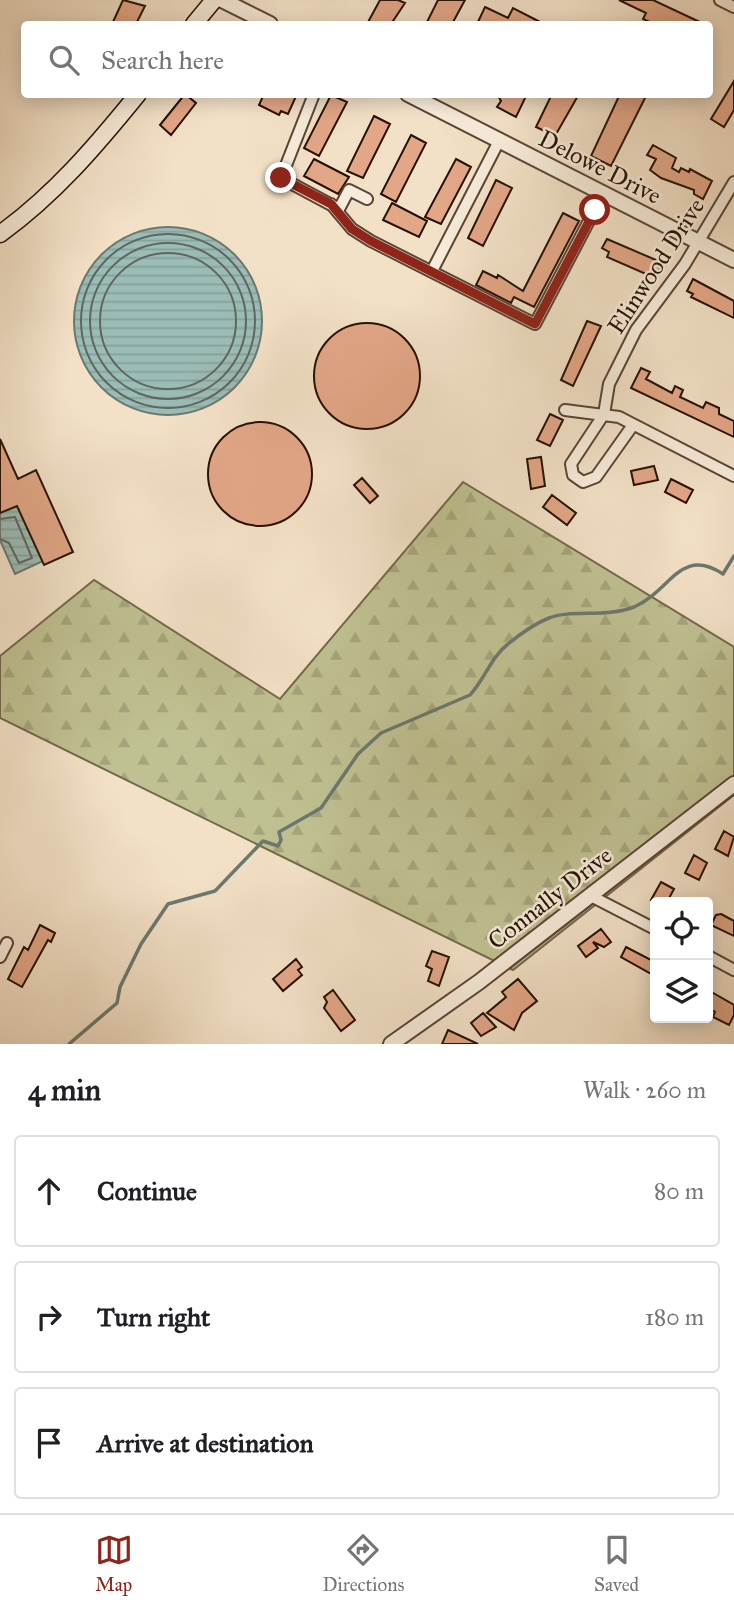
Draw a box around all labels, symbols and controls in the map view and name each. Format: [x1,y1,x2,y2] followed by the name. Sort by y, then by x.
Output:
[21,21,713,98] search box
[45,41,83,79] icon: search
[101,44,224,76] text: Search here
[534,123,666,211] street label: Delowe Drive
[265,162,296,193] route end
[601,192,711,340] street label: Elinwood Drive
[579,194,610,225] route start
[482,840,618,956] street label: Connally Drive
[650,897,713,1023] map controls
[650,897,713,960] button: locate
[650,960,713,1023] button: layers
[28,1072,101,1108] text: 4 min
[583,1076,706,1104] text: Walk · 260 m
[30,1172,68,1210] icon: ahead
[97,1175,197,1207] text: Continue
[654,1177,704,1205] text: 80 m
[30,1298,68,1336] icon: right
[97,1301,210,1333] text: Turn right
[645,1303,704,1331] text: 180 m
[30,1424,68,1462] icon: arrive
[97,1427,314,1459] text: Arrive at destination
[95,1531,133,1596] tab: Map
[322,1531,404,1596] tab: Directions
[594,1531,639,1596] tab: Saved

